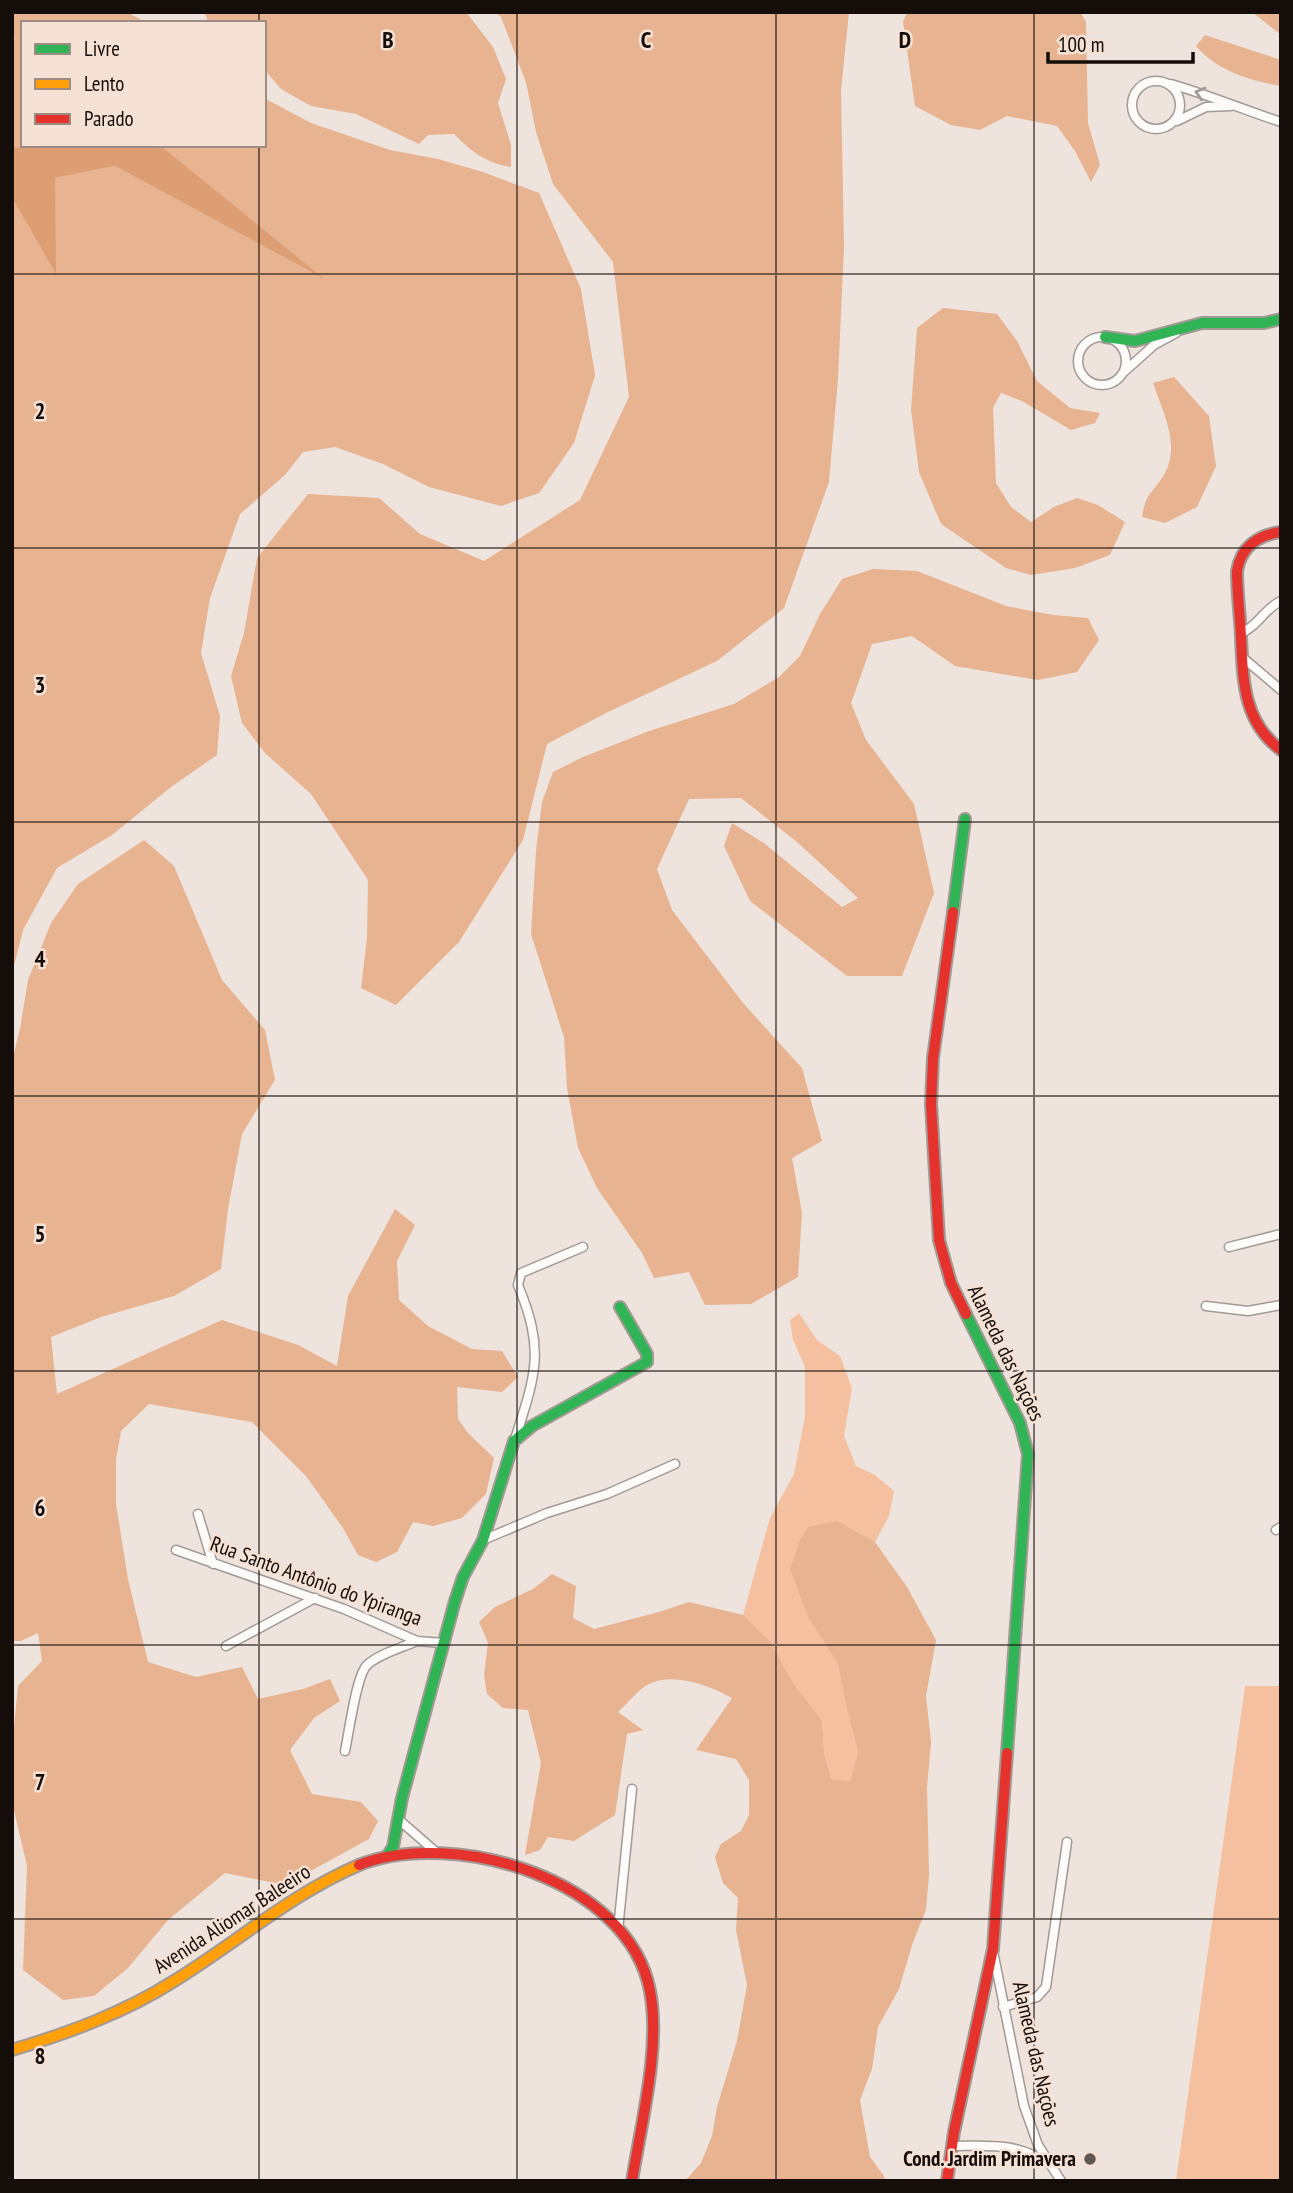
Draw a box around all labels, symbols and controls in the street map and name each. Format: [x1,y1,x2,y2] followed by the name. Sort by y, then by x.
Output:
[21,21,266,147] legend
[1048,21,1193,65] scale bar
[382,25,394,54] text: B
[641,25,652,54] text: C
[899,25,911,54] text: D
[1058,31,1104,58] text: 100 m
[84,35,120,62] text: Livre
[84,70,124,97] text: Lento
[1194,86,1206,101] one-way arrow
[84,105,134,132] text: Parado
[35,396,46,425] text: 2
[35,670,46,699] text: 3
[35,944,46,973] text: 4
[35,1219,46,1248] text: 5
[962,1280,1051,1425] street label: Alameda das Nações
[35,1493,46,1522] text: 6
[207,1530,426,1631] street label: Rua Santo Antônio do Ypiranga
[35,1767,46,1796] text: 7
[148,1858,315,1979] street label: Avenida Aliomar Baleeiro
[1007,1979,1066,2129] street label: Alameda das Nações
[35,2041,46,2070] text: 8
[903,2145,1076,2172] place label: Cond. Jardim Primavera
[1082,2151,1098,2167] marker: Cond. Jardim Primavera

